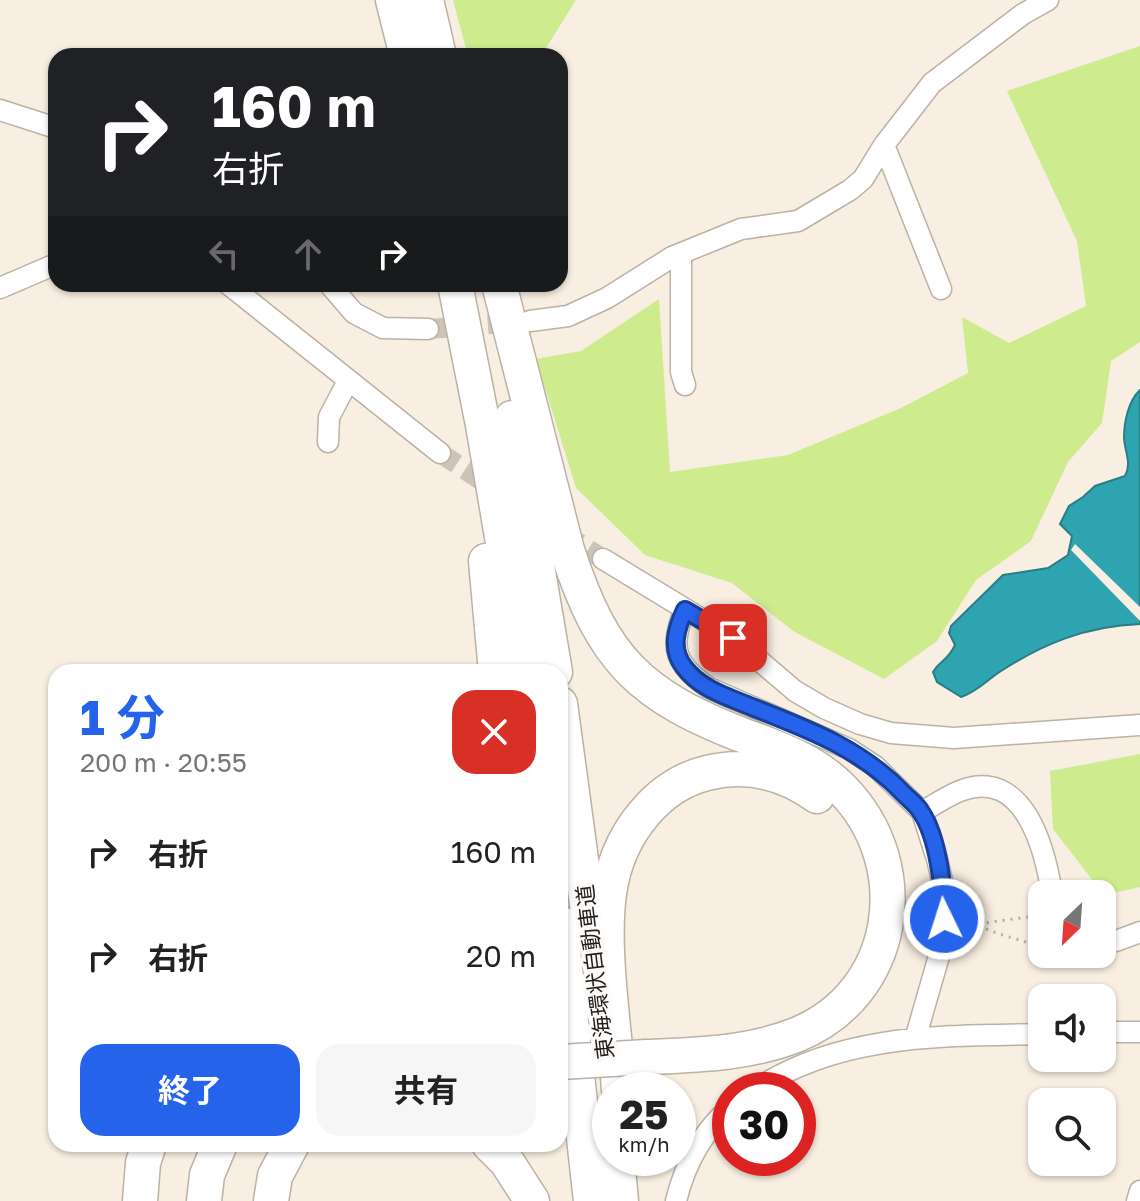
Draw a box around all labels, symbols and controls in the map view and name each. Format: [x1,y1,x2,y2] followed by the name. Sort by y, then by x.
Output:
[212,72,376,139] text: 160 m
[80,80,184,184] icon: right
[212,147,284,190] text: 右折
[202,232,246,276] icon: left
[286,232,330,276] icon: ahead
[370,232,414,276] icon: right
[699,604,767,672] pin
[711,616,755,660] icon: arrive
[80,688,165,746] text: 1 分
[452,690,536,774] button: close
[80,747,247,778] text: 200 m · 20:55
[80,830,124,874] icon: right
[451,834,536,870] text: 160 m
[148,836,208,872] text: 右折
[902,877,986,961] position arrow
[1028,880,1116,968] north arrow
[1028,880,1116,1176] map controls
[570,883,619,1061] street label: 東海環状自動車道
[80,934,124,978] icon: right
[466,938,536,974] text: 20 m
[148,940,208,976] text: 右折
[1028,984,1116,1072] button: sound
[80,1044,300,1136] button: 終了
[316,1044,536,1136] button: 共有
[712,1072,816,1176] speed limit sign: 30
[1028,1088,1116,1176] button: search
[620,1090,668,1138] text: 25
[619,1132,669,1156] text: km/h

